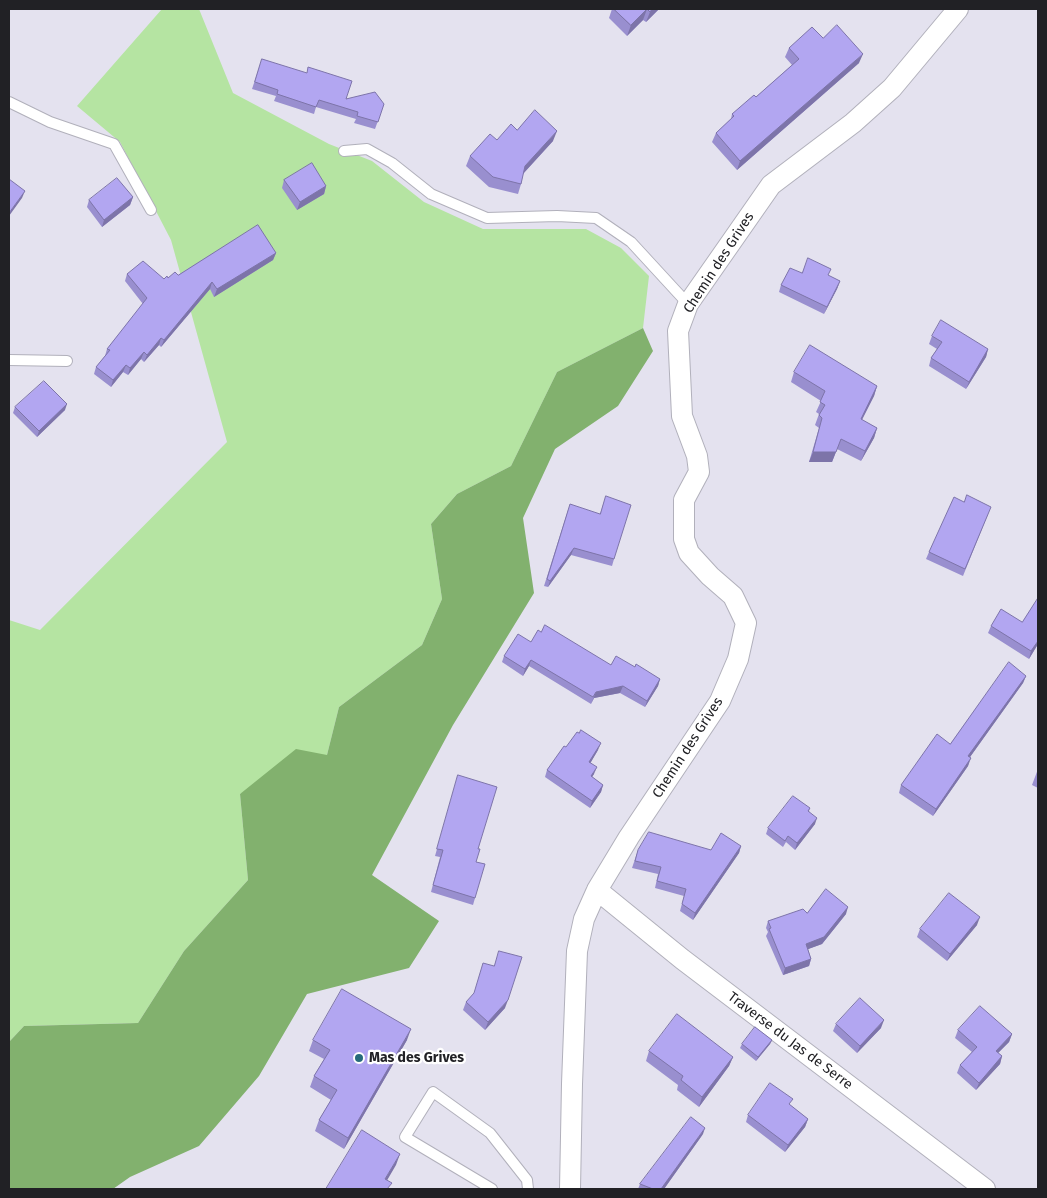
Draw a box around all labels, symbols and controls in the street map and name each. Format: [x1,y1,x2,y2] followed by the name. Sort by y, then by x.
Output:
[680,209,758,317] street label: Chemin des Grives
[649,694,727,802] street label: Chemin des Grives
[724,989,856,1093] street label: Traverse du Jas de Serre
[369,1050,464,1066] place label: Mas des Grives
[353,1052,365,1064] marker: Mas des Grives

